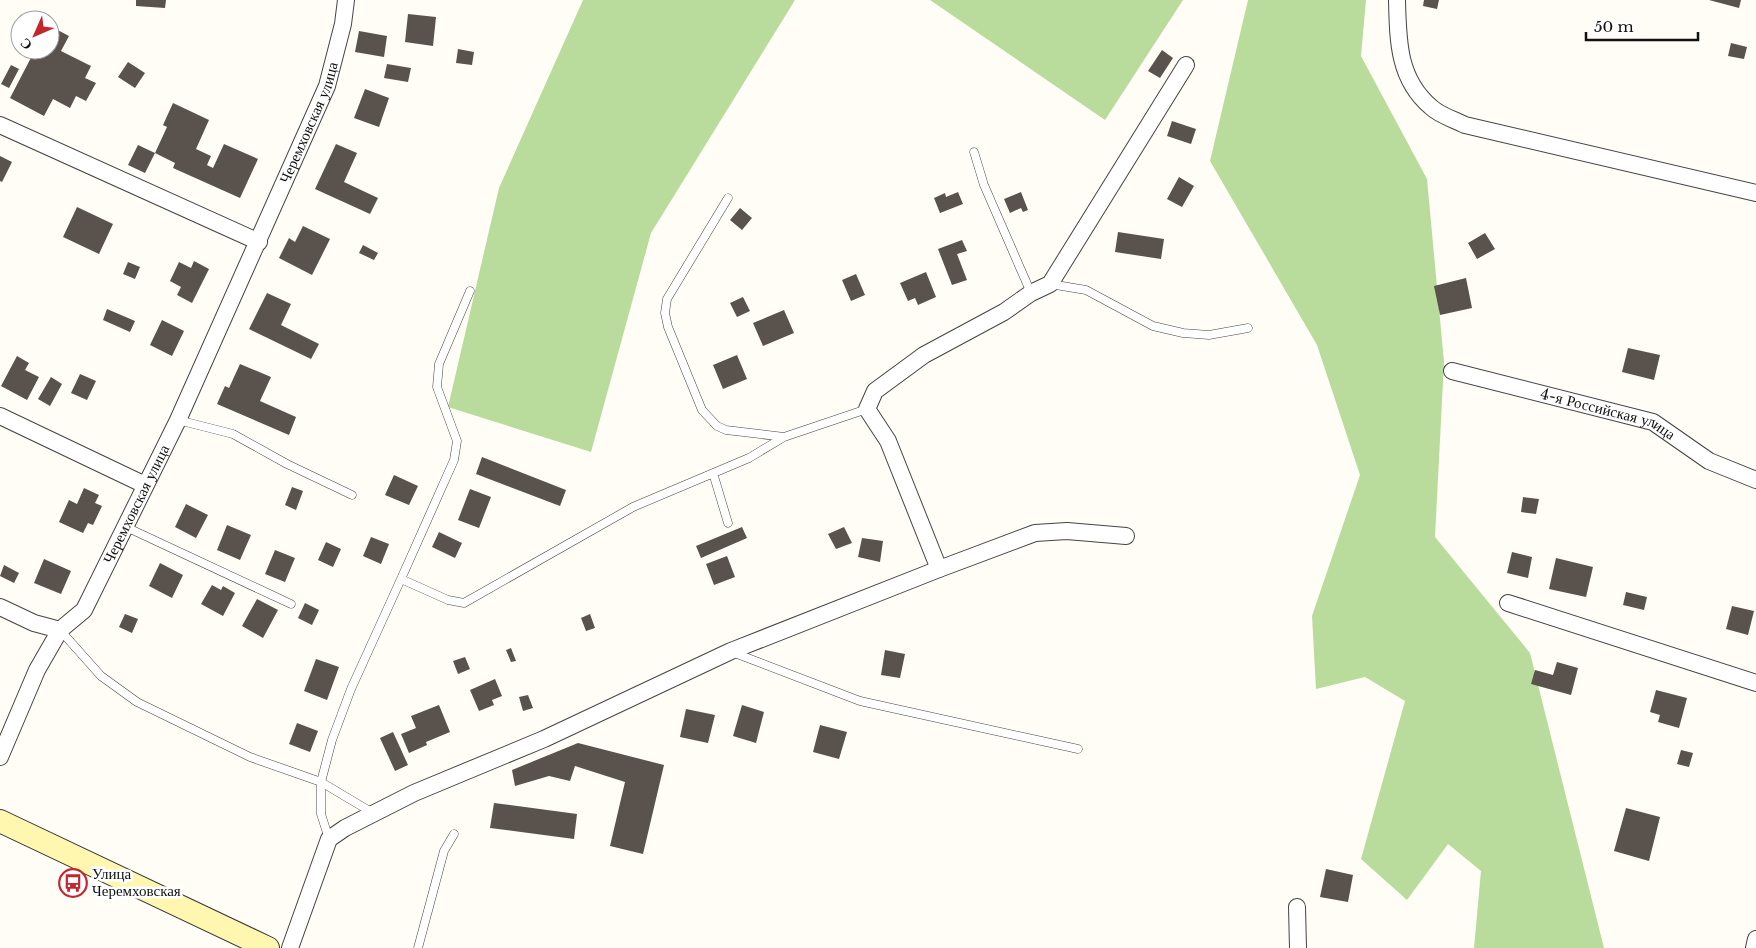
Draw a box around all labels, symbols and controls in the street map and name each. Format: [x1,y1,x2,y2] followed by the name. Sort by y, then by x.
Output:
[10,10,60,60] north arrow
[1586,10,1698,42] scale bar
[1594,17,1634,36] text: 50 m
[16,34,36,54] text: С
[275,59,342,186] street label: Черемховская улица
[1539,384,1680,444] street label: 4-я Российская улица
[99,441,173,567] street label: Черемховская улица
[92,864,181,900] place label: Улица Черемховская
[58,868,88,898] bus stop icon: Улица Черемховская

